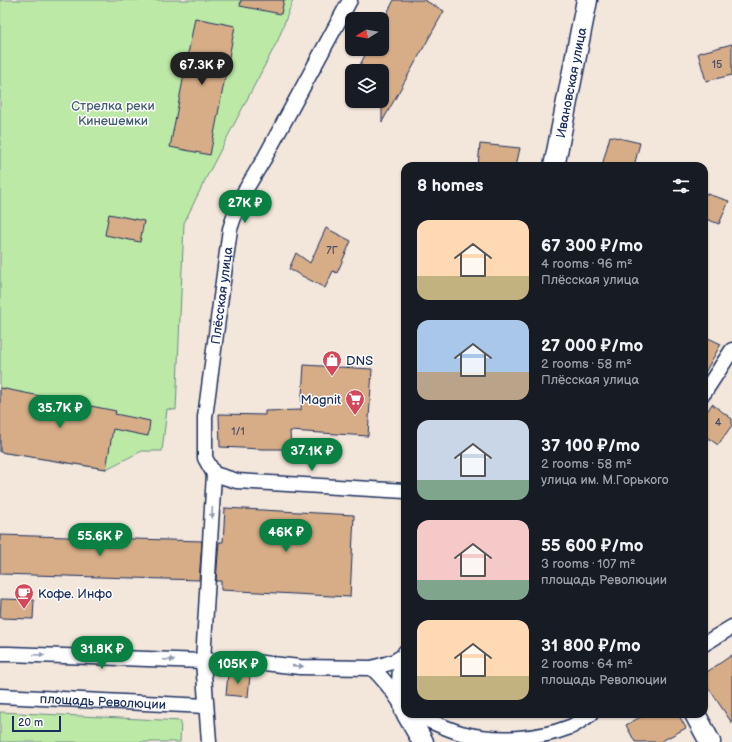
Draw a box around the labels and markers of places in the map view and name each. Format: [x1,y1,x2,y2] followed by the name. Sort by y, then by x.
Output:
[165,52,239,86] pin: 67.3K ₽
[217,190,273,224] pin: 27K ₽
[321,349,343,377] shop icon: DNS
[346,353,373,369] place label: DNS
[344,388,366,416] supermarket icon: Magnit
[301,392,341,408] place label: Magnit
[23,395,97,429] pin: 35.7K ₽
[275,438,349,472] pin: 37.1K ₽
[258,519,314,553] pin: 46K ₽
[63,523,137,557] pin: 55.6K ₽
[13,582,35,610] cafe icon: Кофе. Инфо
[38,586,112,602] place label: Кофе. Инфо
[65,636,139,670] pin: 31.8K ₽
[205,651,271,685] pin: 105K ₽

